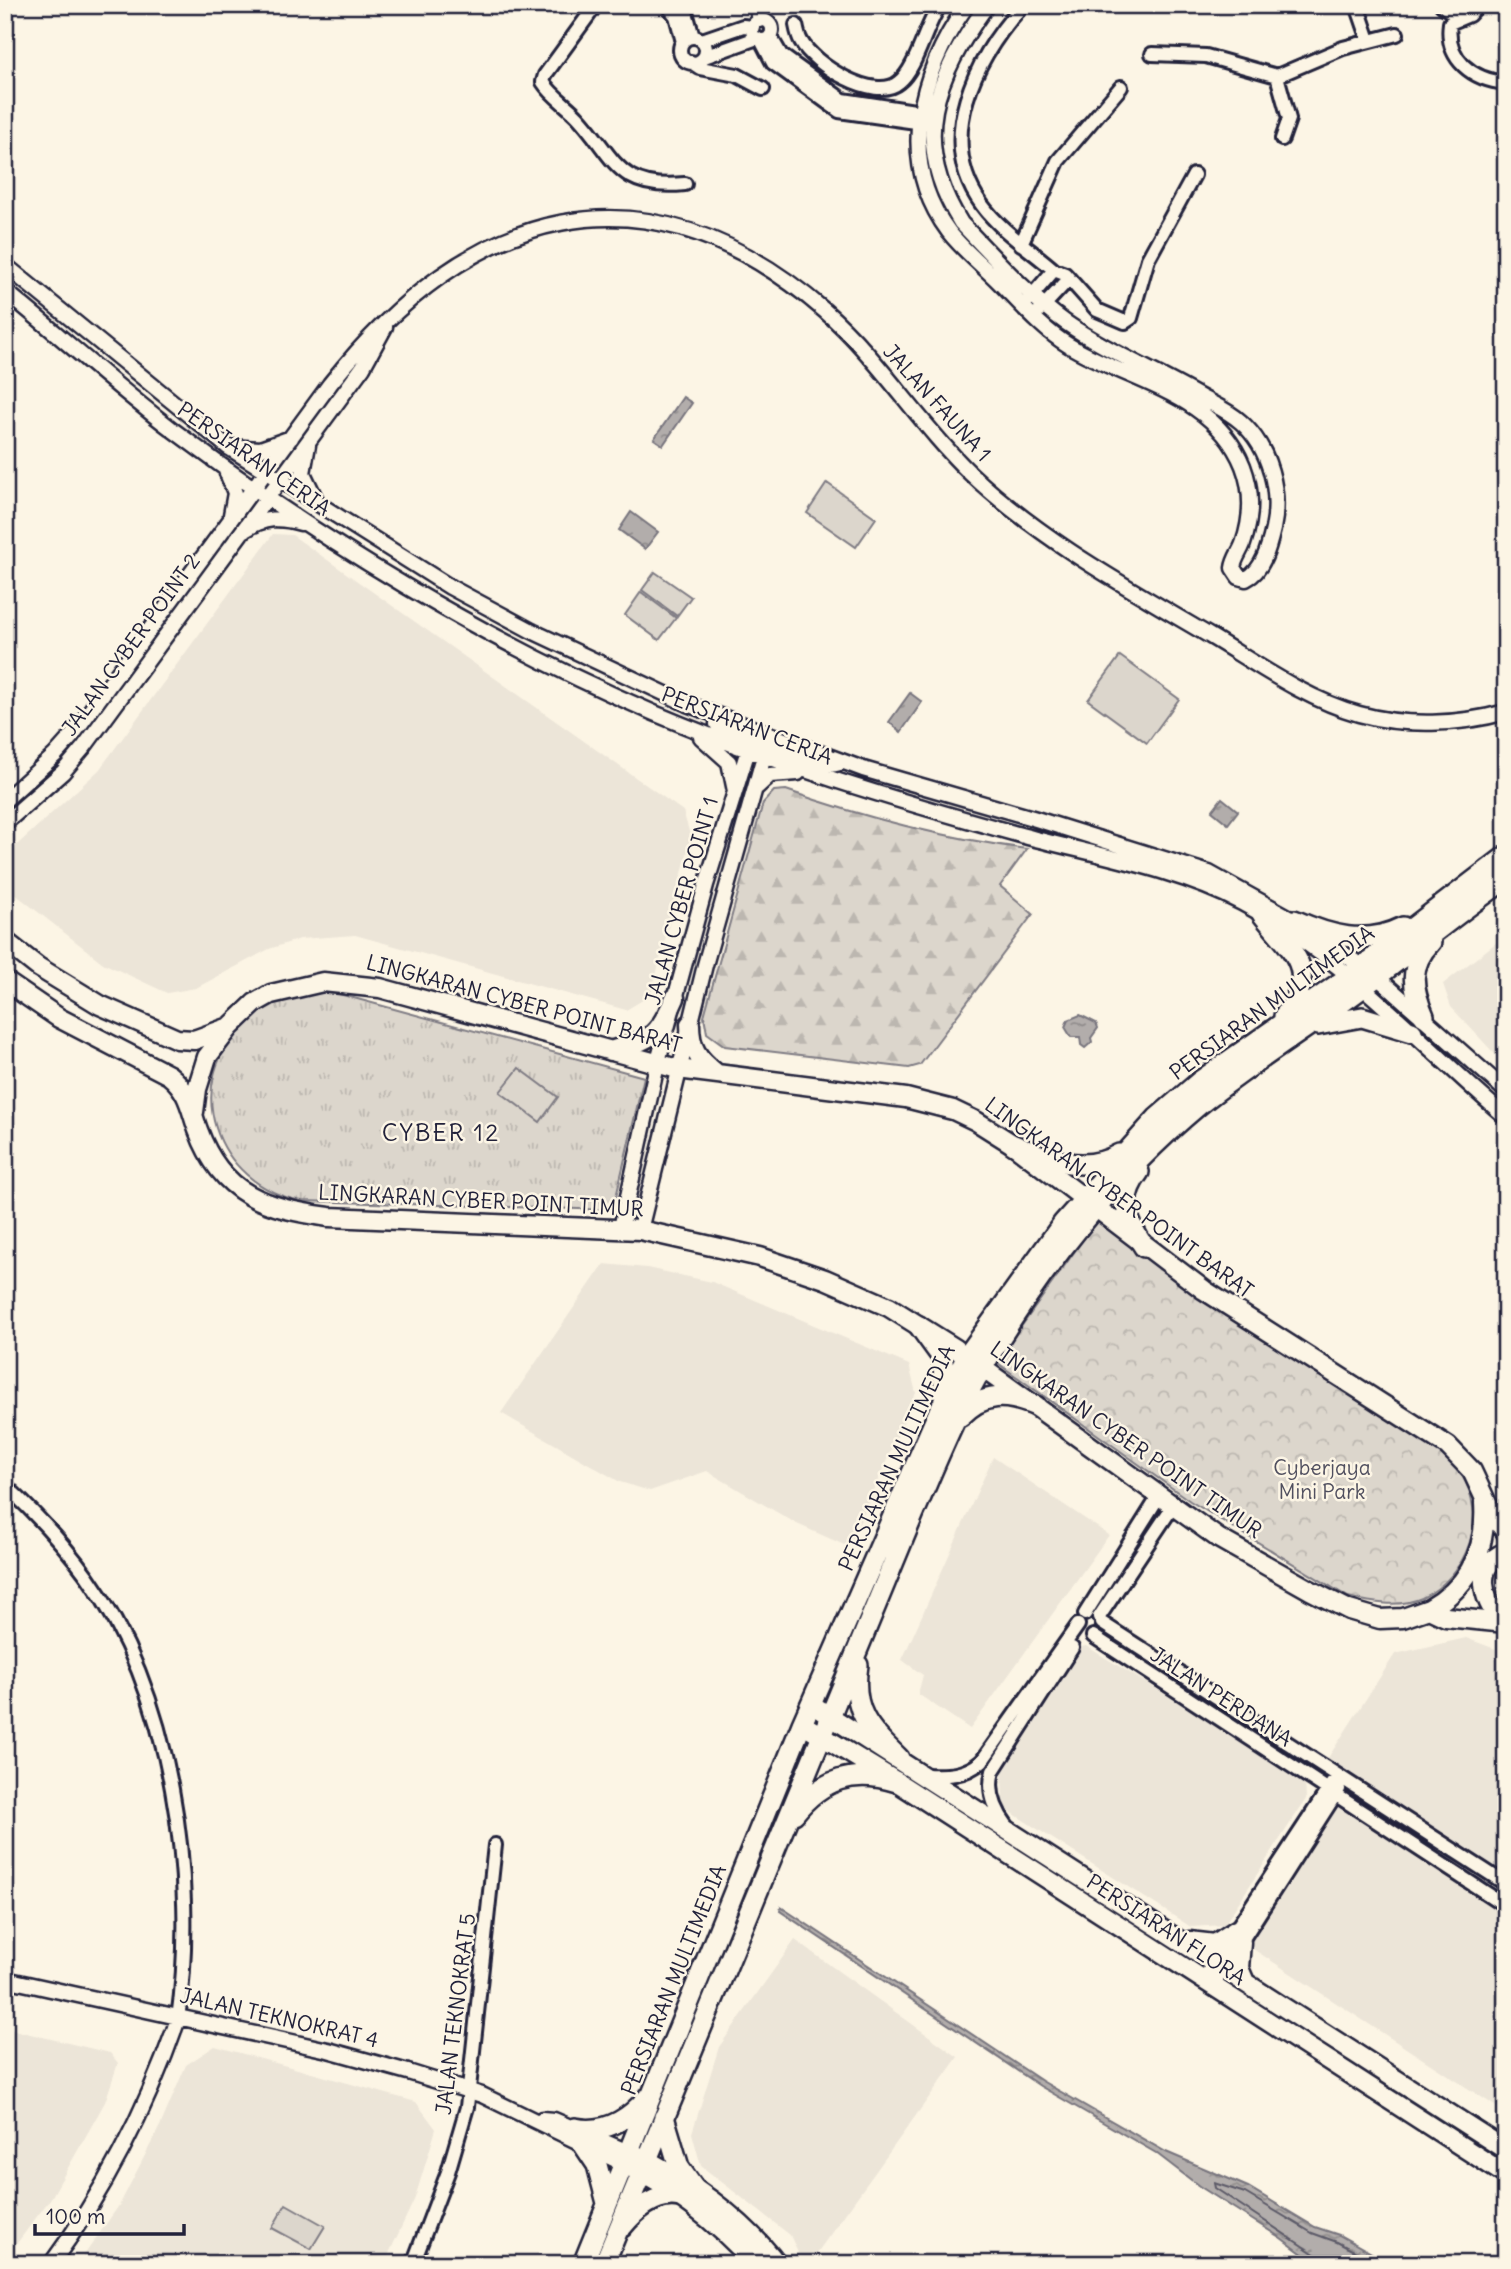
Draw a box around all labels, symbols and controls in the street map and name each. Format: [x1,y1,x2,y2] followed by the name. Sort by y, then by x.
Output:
[878,338,997,467] street label: JALAN FAUNA 1
[172,396,336,522] street label: PERSIARAN CERIA
[56,548,206,741] street label: JALAN CYBER POINT 2
[658,681,836,771] street label: PERSIARAN CERIA
[639,794,724,1008] street label: JALAN CYBER POINT 1
[1164,919,1379,1086] street label: PERSIARAN MULTIMEDIA
[364,948,685,1059] street label: LINGKARAN CYBER POINT BARAT
[980,1091,1259,1304] street label: LINGKARAN CYBER POINT BARAT
[382,1117,500,1147] district label: CYBER 12
[318,1178,645,1223] street label: LINGKARAN CYBER POINT TIMUR
[985,1335,1268,1544] street label: LINGKARAN CYBER POINT TIMUR
[832,1340,961,1575] street label: PERSIARAN MULTIMEDIA
[1273,1454,1371,1505] park label: Cyberjaya Mini Park
[1145,1641,1297,1752] street label: JALAN PERDANA
[615,1861,732,2099] street label: PERSIARAN MULTIMEDIA
[1082,1868,1251,1991] street label: PERSIARAN FLORA
[430,1912,481,2116] street label: JALAN TEKNOKRAT 5
[177,1982,381,2053] street label: JALAN TEKNOKRAT 4
[35,2192,184,2236] scale bar
[46,2203,105,2230] text: 100 m

